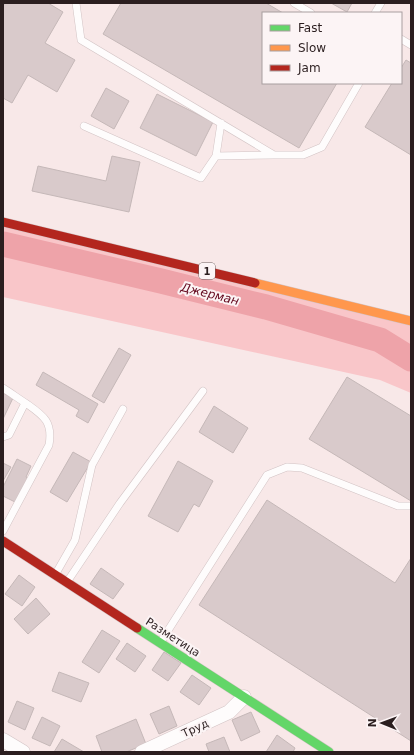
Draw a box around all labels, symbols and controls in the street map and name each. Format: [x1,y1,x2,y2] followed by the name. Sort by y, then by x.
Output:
[262,12,402,84] legend
[298,21,322,35] text: Fast
[298,41,326,55] text: Slow
[297,61,321,75] text: Jam
[199,263,215,279] road number: 1
[179,280,241,308] water label: Джерман
[143,615,202,660] street label: Разметица
[362,703,402,743] north arrow
[179,717,211,741] street label: Труд
[366,718,379,728] text: N

